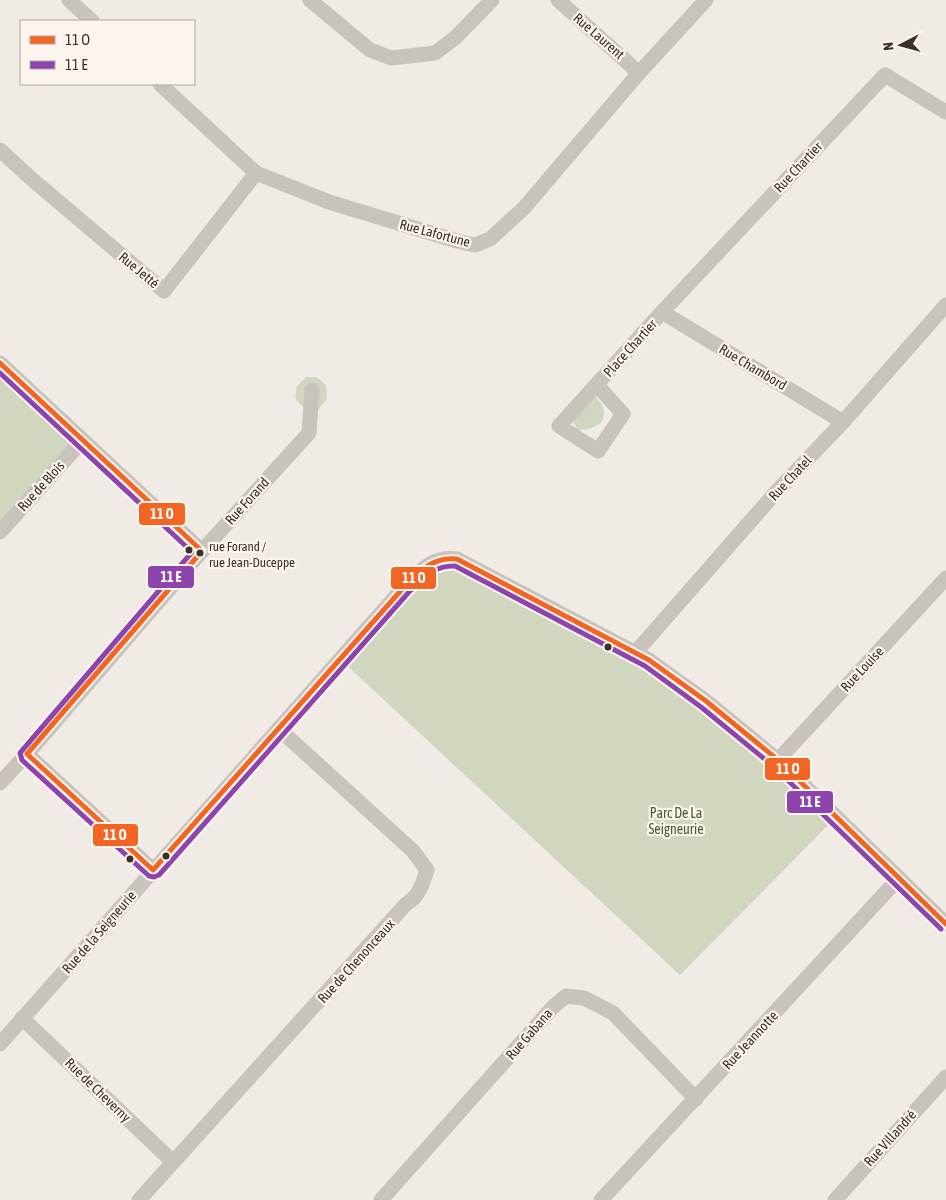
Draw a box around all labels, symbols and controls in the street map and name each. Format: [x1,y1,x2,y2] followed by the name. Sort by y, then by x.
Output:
[570,10,628,62] street label: Rue Laurent
[20,20,195,85] legend
[876,20,926,70] north arrow
[65,31,90,48] text: 11 O
[880,41,896,51] text: N
[65,56,88,73] text: 11 E
[771,138,826,196] street label: Rue Chartier
[398,216,472,250] street label: Rue Lafortune
[116,249,162,291] street label: Rue Jetté
[600,315,661,380] street label: Place Chartier
[716,341,790,393] street label: Rue Chambord
[765,452,815,504] street label: Rue Chatel
[14,458,68,514] street label: Rue de Blois
[222,474,272,528] street label: Rue Forand
[138,502,186,526] line badge: 11 O
[150,506,174,522] text: 11 O
[209,539,295,570] place label: rue Forand / rue Jean-Duceppe
[184,545,194,555] unlabelled marker
[195,548,205,558] marker: rue Forand / rue Jean-Duceppe
[147,565,195,589] line badge: 11 E
[390,566,437,590] line badge: 11 O
[160,569,182,585] text: 11 E
[402,570,426,586] text: 11 O
[603,642,613,652] unlabelled marker
[837,643,887,695] street label: Rue Louise
[764,757,811,781] line badge: 11 O
[776,761,800,777] text: 11 O
[786,790,834,814] line badge: 11 E
[799,794,821,810] text: 11 E
[648,805,704,837] park label: Parc De La Seigneurie
[92,823,139,847] line badge: 11 O
[103,827,127,843] text: 11 O
[161,851,171,861] unlabelled marker
[125,854,135,864] unlabelled marker
[59,887,139,977] street label: Rue de la Seigneurie
[314,916,398,1006] street label: Rue de Chenonceaux
[502,1005,556,1063] street label: Rue Gabana
[719,1008,781,1072] street label: Rue Jeannotte
[62,1055,134,1125] street label: Rue de Cheverny
[861,1107,919,1169] street label: Rue Villandré

